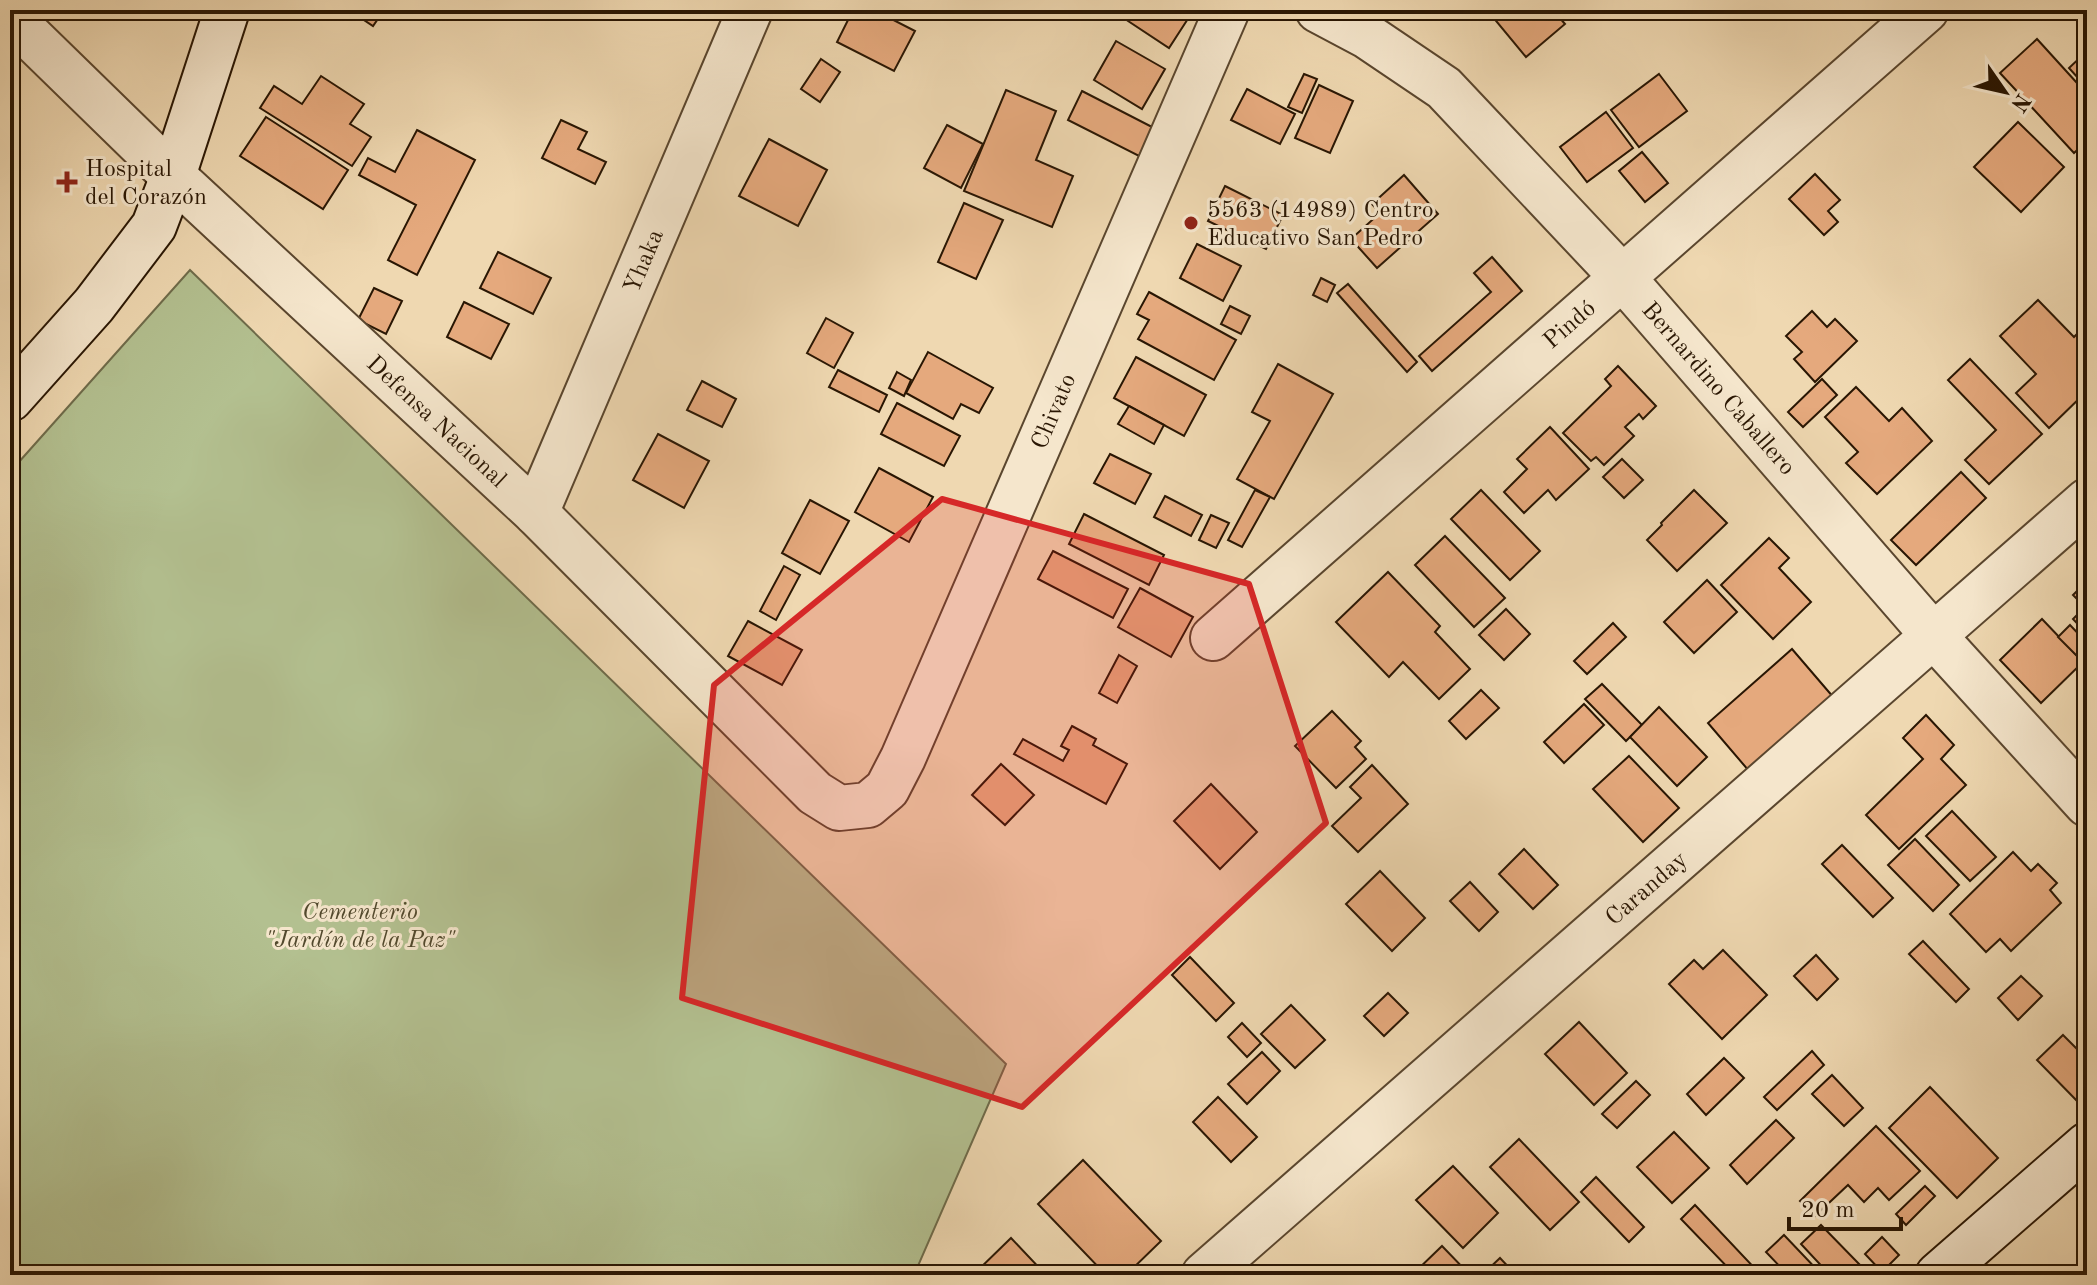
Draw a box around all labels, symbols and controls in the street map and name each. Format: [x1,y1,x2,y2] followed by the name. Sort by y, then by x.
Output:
[1965,52,2045,132] north arrow
[2006,89,2034,115] text: N
[85,158,207,210] place label: Hospital del Corazón
[56,171,78,193] marker: Hospital del Corazón
[1207,199,1434,251] place label: 5563 (14989) Centro Educativo San Pedro
[1182,214,1200,232] marker: 5563 (14989) Centro Educativo San Pedro
[621,226,669,297] street label: Yhaka
[1540,297,1601,354] street label: Pindó
[1636,298,1799,480] street label: Bernardino Caballero
[361,352,510,493] street label: Defensa Nacional
[1028,370,1081,453] street label: Chivato
[1602,848,1693,931] street label: Caranday
[265,901,457,953] park label: Cementerio "Jardín de la Paz"
[1789,1181,1901,1231] scale bar
[1801,1199,1855,1223] text: 20 m

